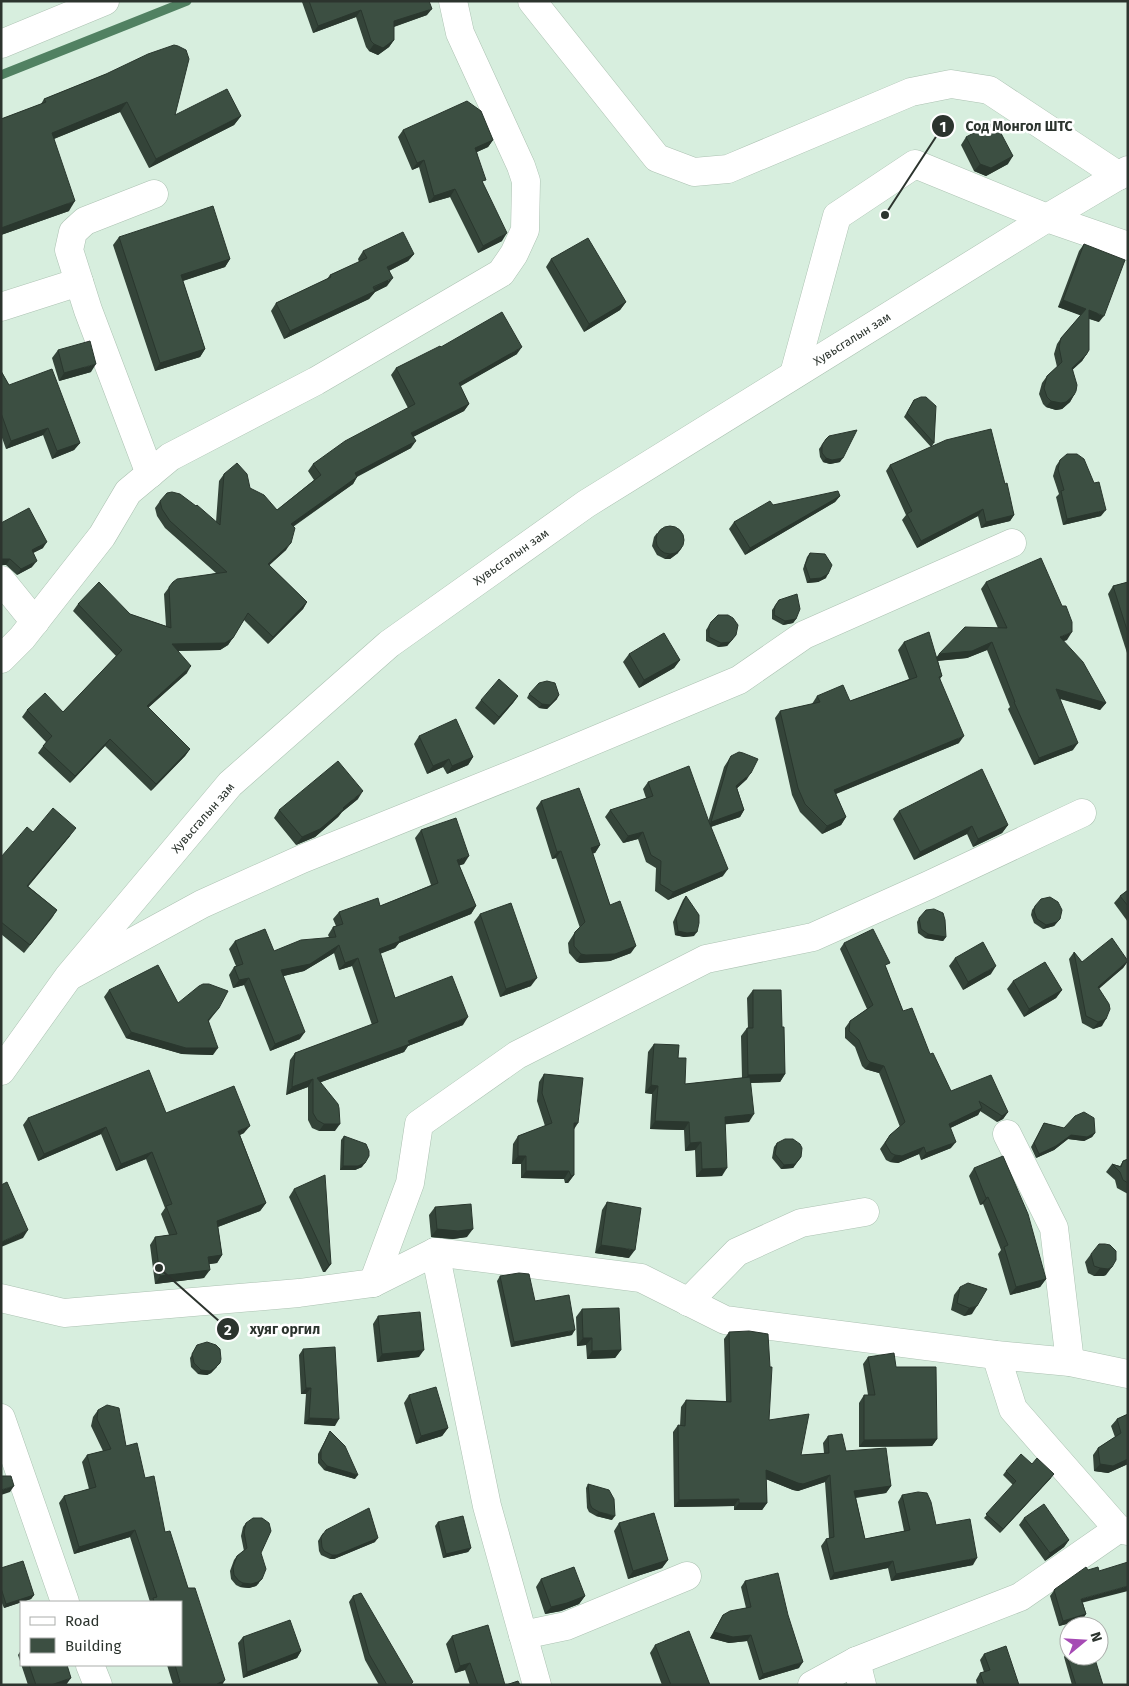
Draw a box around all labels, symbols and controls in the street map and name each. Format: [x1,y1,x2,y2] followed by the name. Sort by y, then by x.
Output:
[930,112,1082,141] callout: Сод Монгол ШТС
[940,118,946,136] text: 1
[965,118,1073,135] text: Сод Монгол ШТС
[811,310,893,368] street label: Хувьсгалын зам
[471,526,551,588] street label: Хувьсгалын зам
[169,780,237,856] street label: Хувьсгалын зам
[215,1315,330,1344] callout: хуяг оргил
[224,1321,232,1339] text: 2
[249,1321,320,1338] text: хуяг оргил
[20,1601,182,1666] legend
[65,1612,100,1630] text: Road
[1059,1616,1109,1666] north arrow
[1086,1630,1105,1644] text: N
[65,1637,121,1655] text: Building

